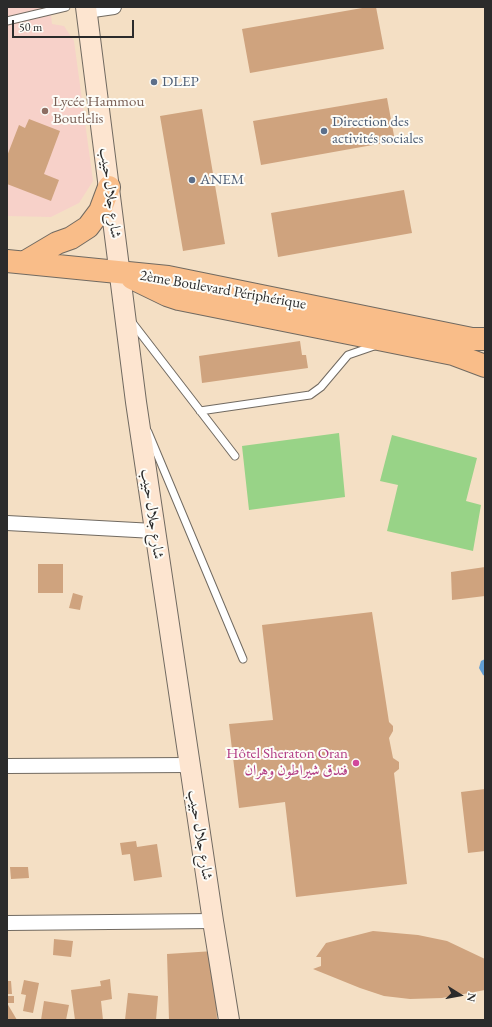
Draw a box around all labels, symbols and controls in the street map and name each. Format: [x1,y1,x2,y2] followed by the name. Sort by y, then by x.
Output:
[14,12,136,38] scale bar
[19,19,42,35] text: 50 m
[162,73,199,91] place label: DLEP
[149,77,159,87] marker: DLEP
[53,93,144,128] place label: Lycée Hammou Boutlelis
[40,106,50,116] marker: Lycée Hammou Boutlelis
[332,113,423,148] place label: Direction des activités sociales
[319,126,329,136] marker: Direction des activités sociales
[96,147,124,239] street label: شارع جلال حبيب
[200,171,244,189] place label: ANEM
[187,175,197,185] marker: ANEM
[138,267,308,313] street label: 2ème Boulevard Périphérique
[137,468,167,560] street label: شارع جلال حبيب
[226,745,348,780] place label: Hôtel Sheraton Oran فندق شيراطون وهران
[351,758,361,768] marker: Hôtel Sheraton Oran فندق شيراطون وهران
[184,789,216,881] street label: شارع جلال حبيب
[440,975,480,1015] north arrow
[464,992,480,1003] text: N

